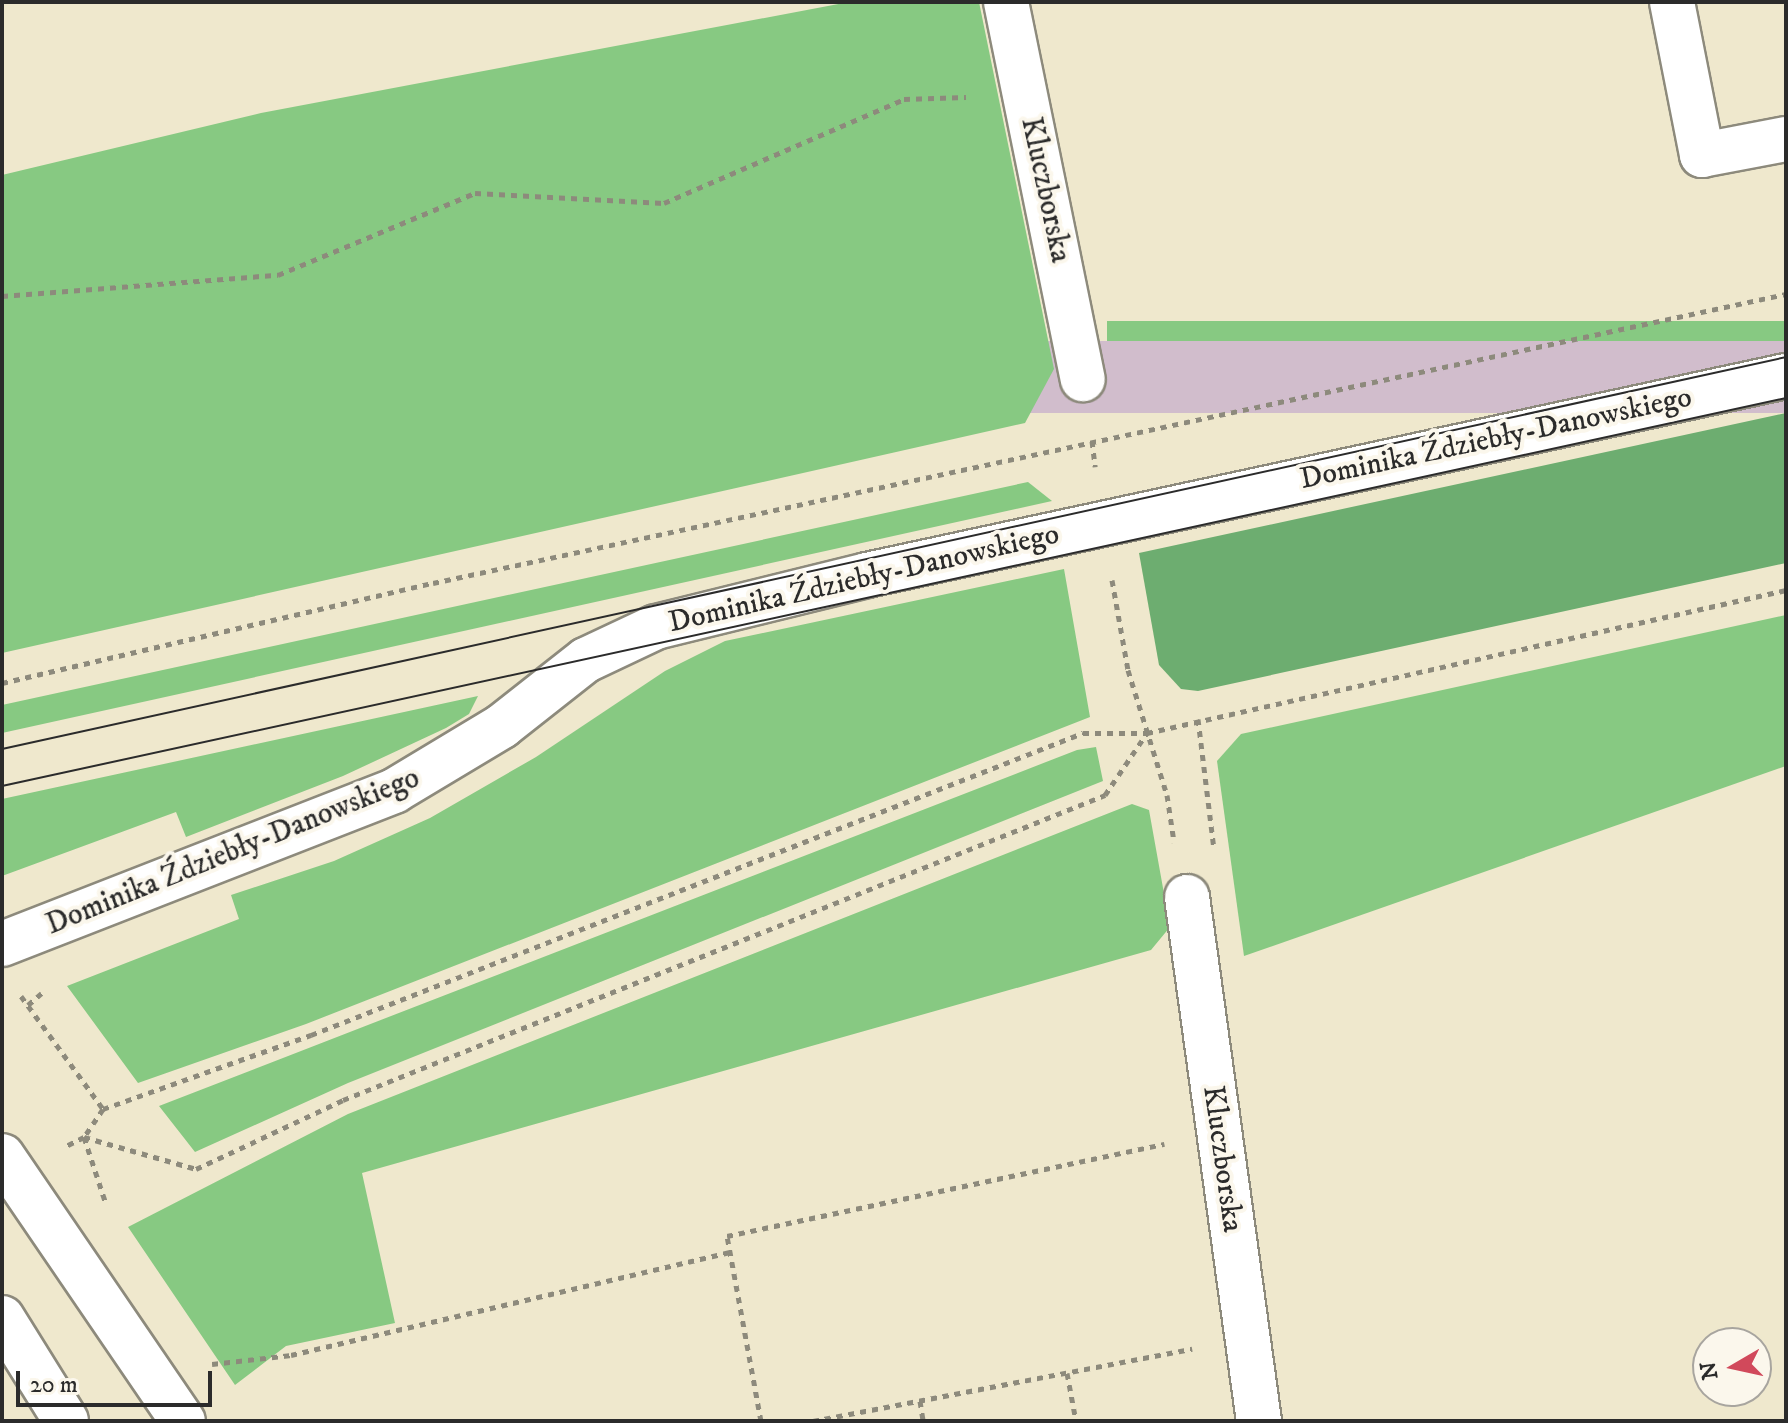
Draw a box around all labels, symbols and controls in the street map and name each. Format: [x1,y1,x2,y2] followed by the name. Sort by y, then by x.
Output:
[1012,114,1078,266] street label: Kluczborska
[1297,380,1695,498] street label: Dominika Ździebły-Danowskiego
[665,517,1063,641] street label: Dominika Ździebły-Danowskiego
[41,760,425,944] street label: Dominika Ździebły-Danowskiego
[1194,1083,1250,1235] street label: Kluczborska
[1692,1327,1772,1407] north arrow
[20,1355,216,1405] scale bar
[1695,1359,1725,1382] text: N
[30,1370,78,1400] text: 20 m

